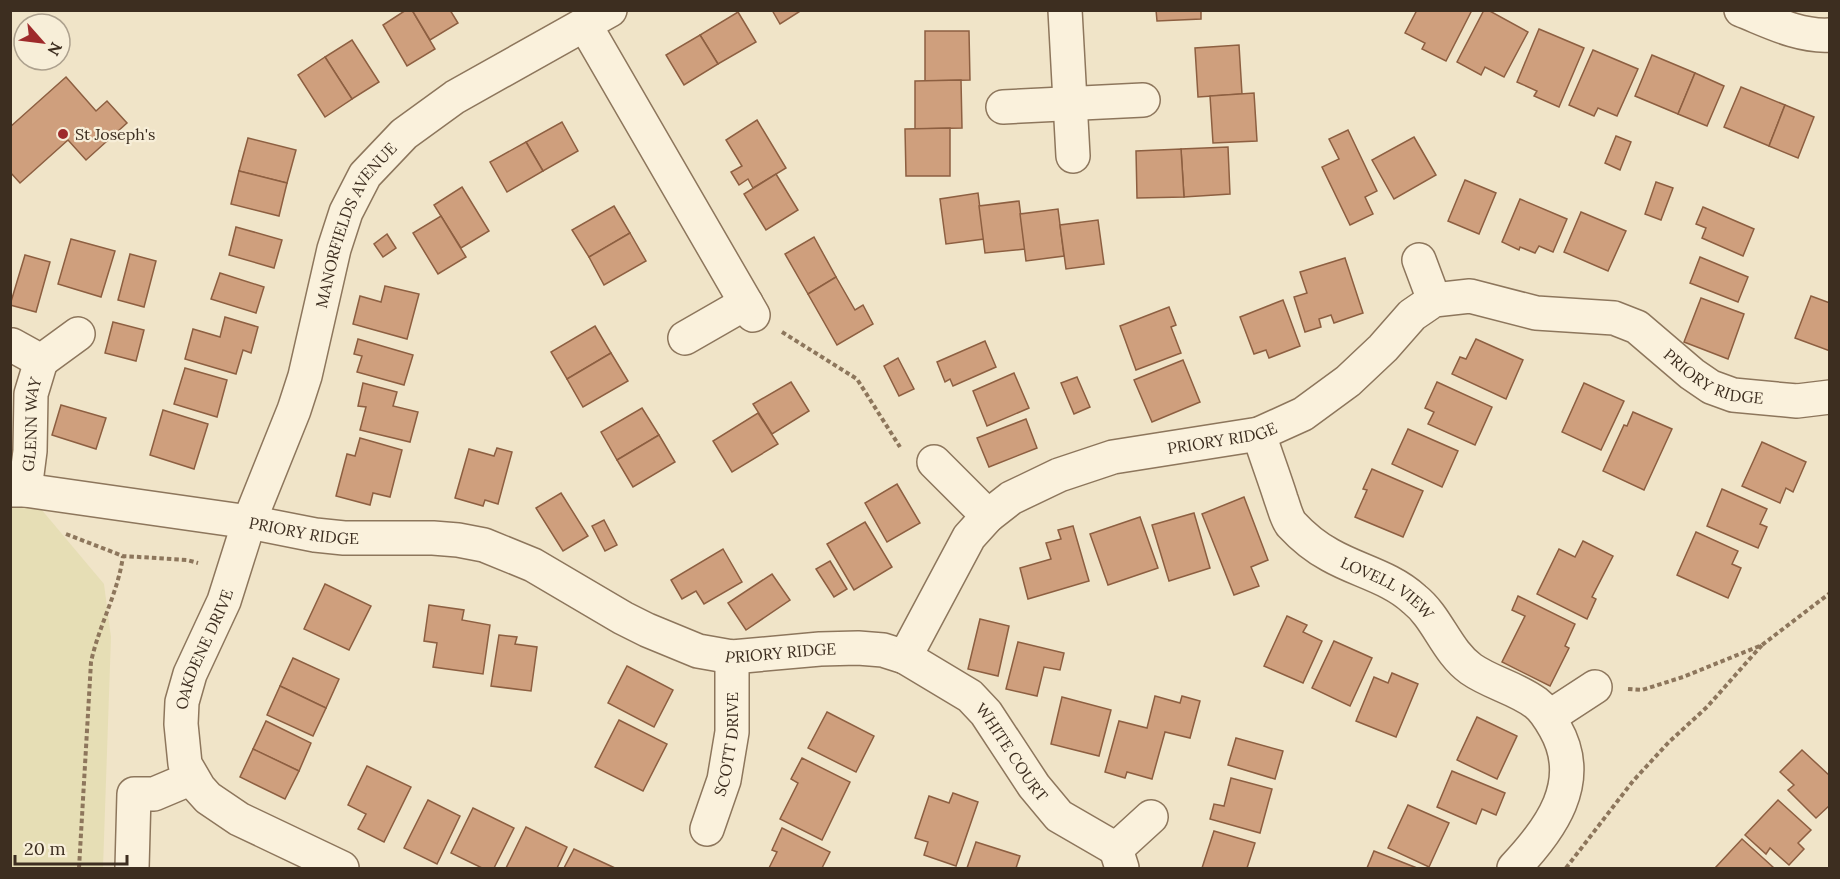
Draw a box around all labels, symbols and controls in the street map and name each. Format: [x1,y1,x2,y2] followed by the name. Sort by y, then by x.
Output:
[12,12,72,72] north arrow
[44,39,67,59] text: N
[75,124,155,144] place label: St Joseph's
[56,127,70,141] marker: St Joseph's
[311,138,401,310] street label: MANORFIELDS AVENUE
[1660,344,1764,408] street label: PRIORY RIDGE
[17,374,46,473] street label: GLENN WAY
[1166,417,1280,458] street label: PRIORY RIDGE
[247,512,359,548] street label: PRIORY RIDGE
[1338,552,1439,624] street label: LOVELL VIEW
[172,587,237,710] street label: OAKDENE DRIVE
[724,639,836,667] street label: PRIORY RIDGE
[709,692,743,799] street label: SCOTT DRIVE
[972,699,1052,805] street label: WHITE COURT
[15,828,128,866] scale bar
[24,837,66,860] text: 20 m

